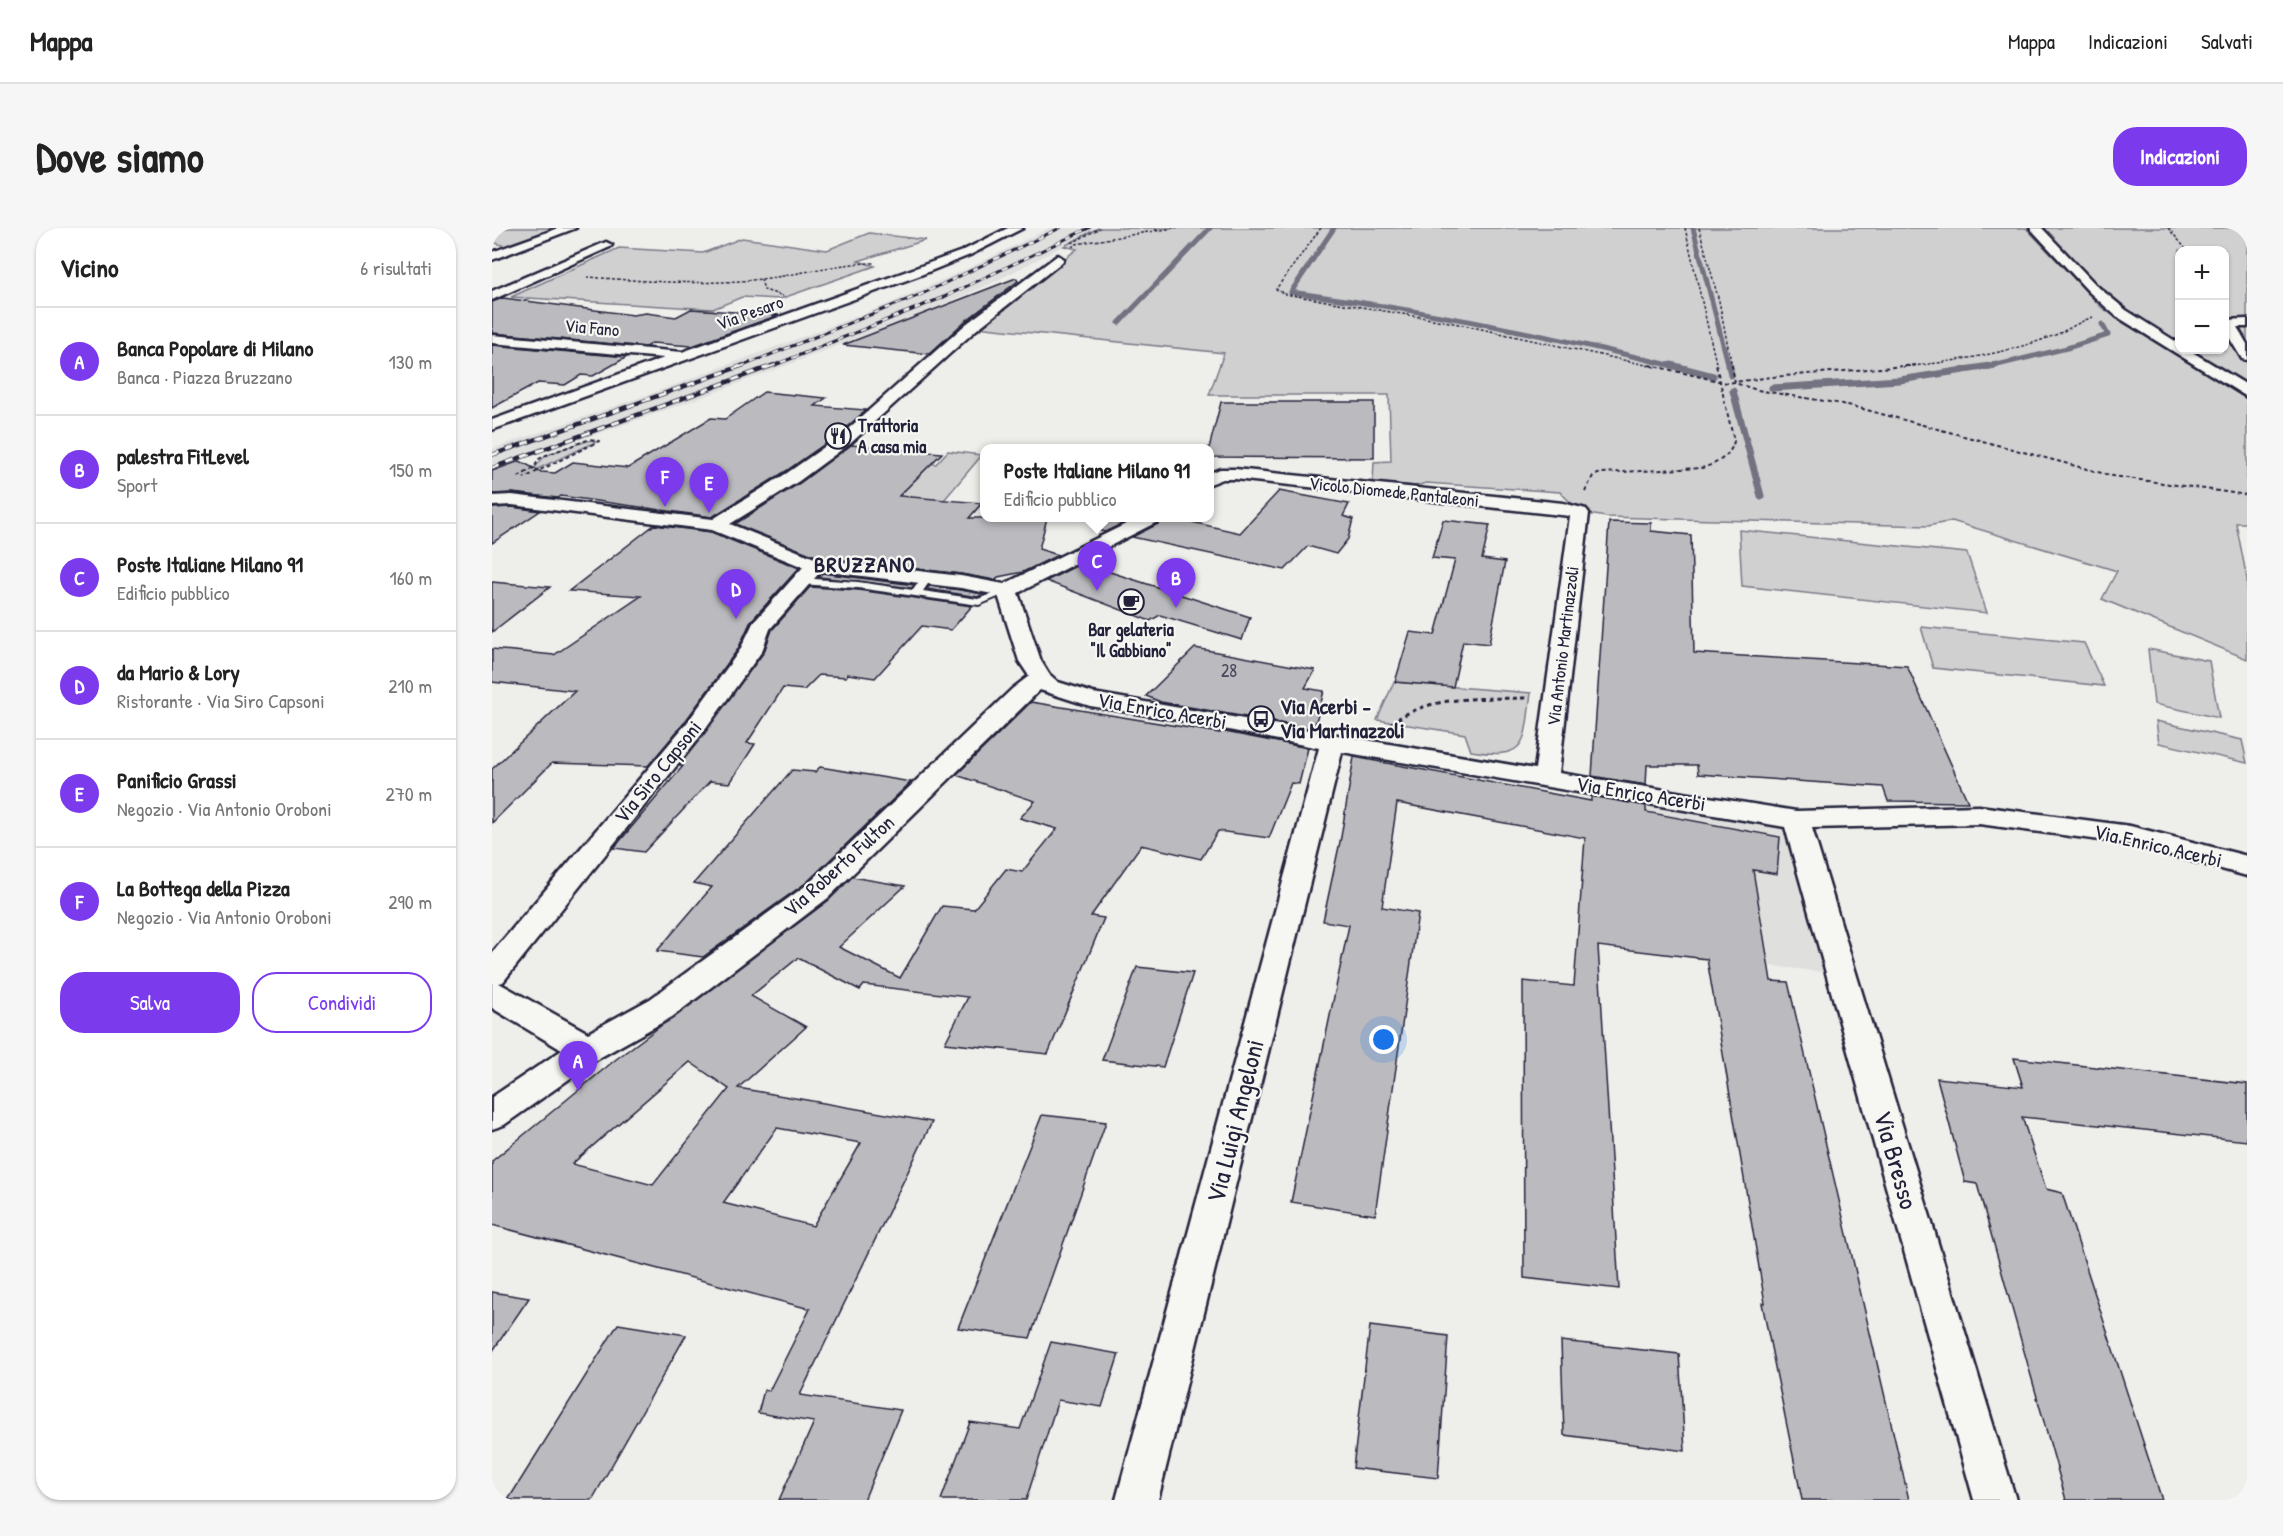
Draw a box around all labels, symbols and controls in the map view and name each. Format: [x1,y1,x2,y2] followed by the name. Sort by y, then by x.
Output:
[30,22,93,60] text: Mappa
[2008,27,2055,56] text: Mappa
[2088,27,2168,56] text: Indicazioni
[2201,27,2253,56] text: Salvati
[2113,127,2247,186] button: Indicazioni
[36,128,204,185] text: Dove siamo
[2175,246,2229,354] map controls
[2175,246,2229,300] button: +
[60,250,119,285] text: Vicino
[360,254,432,281] text: 6 risultati
[713,289,787,336] street label: Via Pesaro
[2175,300,2229,354] button: −
[564,313,620,342] street label: Via Fano
[117,333,313,363] text: Banca Popolare di Milano
[75,348,84,375] text: A
[389,348,432,375] text: 130 m
[117,363,292,390] text: Banca · Piazza Bruzzano
[857,413,927,459] place label: Trattoria A casa mia
[823,421,853,451] restaurant icon: Trattoria A casa mia
[117,441,249,471] text: palestra FitLevel
[980,444,1214,522] popup
[1004,455,1190,485] text: Poste Italiane Milano 91
[74,456,85,483] text: B
[389,456,432,483] text: 150 m
[646,458,684,507] pin: F
[690,464,728,513] pin: E
[1308,470,1480,513] street label: Vicolo Diomede Pantaleoni
[117,471,157,498] text: Sport
[1004,485,1117,512] text: Edificio pubblico
[1078,542,1116,591] pin: C
[117,549,303,579] text: Poste Italiane Milano 91
[814,549,916,579] district label: BRUZZANO
[1156,558,1196,608] pin: B
[74,564,85,591] text: C
[390,564,432,591] text: 160 m
[1540,565,1585,727] street label: Via Antonio Martinazzoli
[716,570,756,619] pin: D
[117,579,230,606] text: Edificio pubblico
[1116,587,1146,617] cafe icon: Bar gelateria "Il Gabbiano"
[1088,617,1175,663] place label: Bar gelateria "Il Gabbiano"
[117,657,240,687] text: da Mario & Lory
[1221,658,1237,683] house number: 28
[75,672,84,699] text: D
[388,672,432,699] text: 210 m
[1095,685,1229,736] street label: Via Enrico Acerbi
[117,687,325,714] text: Ristorante · Via Siro Capsoni
[1280,692,1405,745] place label: Via Acerbi - Via Martinazzoli
[1246,704,1276,734] bus stop icon: Via Acerbi - Via Martinazzoli
[607,714,708,829] street label: Via Siro Capsoni
[117,765,237,795] text: Panificio Grassi
[1574,769,1708,818] street label: Via Enrico Acerbi
[75,780,84,807] text: E
[386,780,432,807] text: 270 m
[117,795,332,822] text: Negozio · Via Antonio Oroboni
[777,808,900,923] street label: Via Roberto Fulton
[2091,817,2225,874] street label: Via Enrico Acerbi
[117,873,290,903] text: La Bottega della Pizza
[76,888,83,915] text: F
[388,888,432,915] text: 290 m
[117,903,332,930] text: Negozio · Via Antonio Oroboni
[60,972,240,1033] button: Salva
[252,972,432,1033] button: Condividi
[1369,1025,1398,1054] your location
[1197,1036,1272,1206] street label: Via Luigi Angeloni
[558,1042,598,1091] pin: A
[1866,1107,1927,1213] street label: Via Bresso

